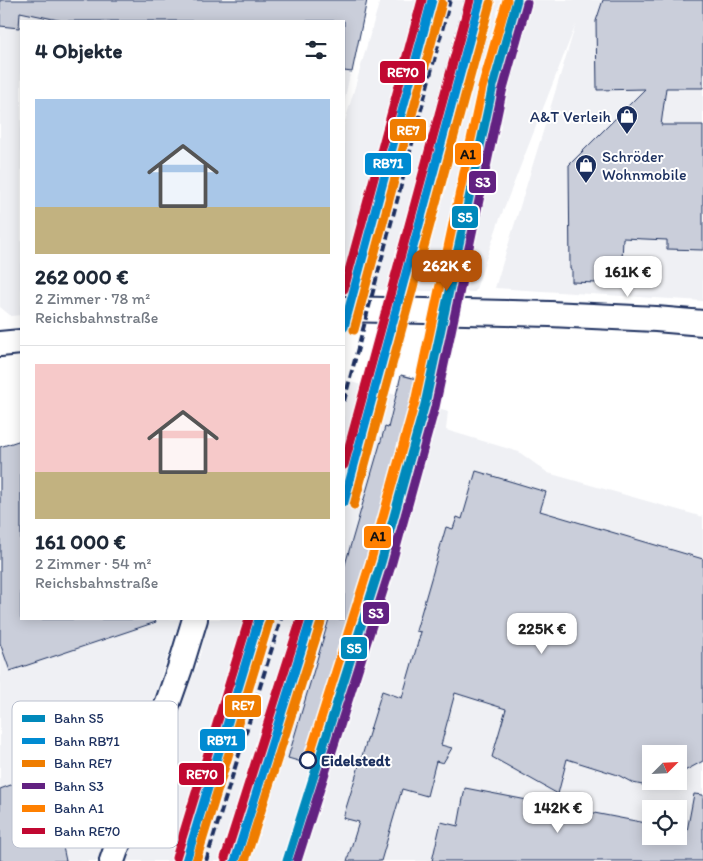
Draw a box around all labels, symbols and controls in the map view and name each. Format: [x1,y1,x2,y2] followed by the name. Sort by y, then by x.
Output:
[302,36,330,64] icon: filters
[35,38,122,63] text: 4 Objekte
[379,60,426,84] line badge: RE70
[387,64,419,81] text: RE70
[615,104,639,135] shop icon: A&T Verleih
[530,107,611,126] place label: A&T Verleih
[389,118,427,142] line badge: RE7
[396,122,420,139] text: RE7
[138,131,228,221] icon: home
[454,142,482,166] line badge: A1
[459,146,476,163] text: A1
[602,147,687,184] place label: Schröder Wohnmobile
[364,152,412,176] line badge: RB71
[574,153,598,184] shop icon: Schröder Wohnmobile
[373,155,404,172] text: RB71
[468,170,497,194] line badge: S3
[475,174,491,191] text: S3
[451,205,479,229] line badge: S5
[457,209,473,226] text: S5
[406,250,488,292] pin: 262K €
[423,256,471,275] text: 262K €
[587,256,669,298] pin: 161K €
[605,262,651,281] text: 161K €
[35,264,128,289] text: 262 000 €
[35,289,150,308] text: 2 Zimmer · 78 m²
[35,308,158,327] text: Reichsbahnstraße
[138,397,228,487] icon: home
[363,525,392,549] line badge: A1
[369,528,386,545] text: A1
[35,529,126,554] text: 161 000 €
[35,554,152,573] text: 2 Zimmer · 54 m²
[35,573,158,592] text: Reichsbahnstraße
[362,601,390,625] line badge: S3
[368,605,384,622] text: S3
[501,612,583,655] pin: 225K €
[518,619,566,638] text: 225K €
[340,636,368,660] line badge: S5
[346,640,362,657] text: S5
[224,694,262,718] line badge: RE7
[231,697,255,714] text: RE7
[12,701,178,848] legend
[54,710,104,727] text: Bahn S5
[199,728,246,752] line badge: RB71
[207,732,238,749] text: RB71
[54,733,120,750] text: Bahn RB71
[642,745,688,790] north arrow
[642,745,687,845] map controls
[299,751,317,769] marker: Eidelstedt
[321,751,390,770] place label: Eidelstedt
[54,755,112,772] text: Bahn RE7
[178,762,225,786] line badge: RE70
[186,766,218,783] text: RE70
[54,778,104,795] text: Bahn S3
[517,792,599,834] pin: 142K €
[534,798,582,817] text: 142K €
[54,800,104,817] text: Bahn A1
[642,800,687,845] button: locate
[54,823,120,840] text: Bahn RE70

